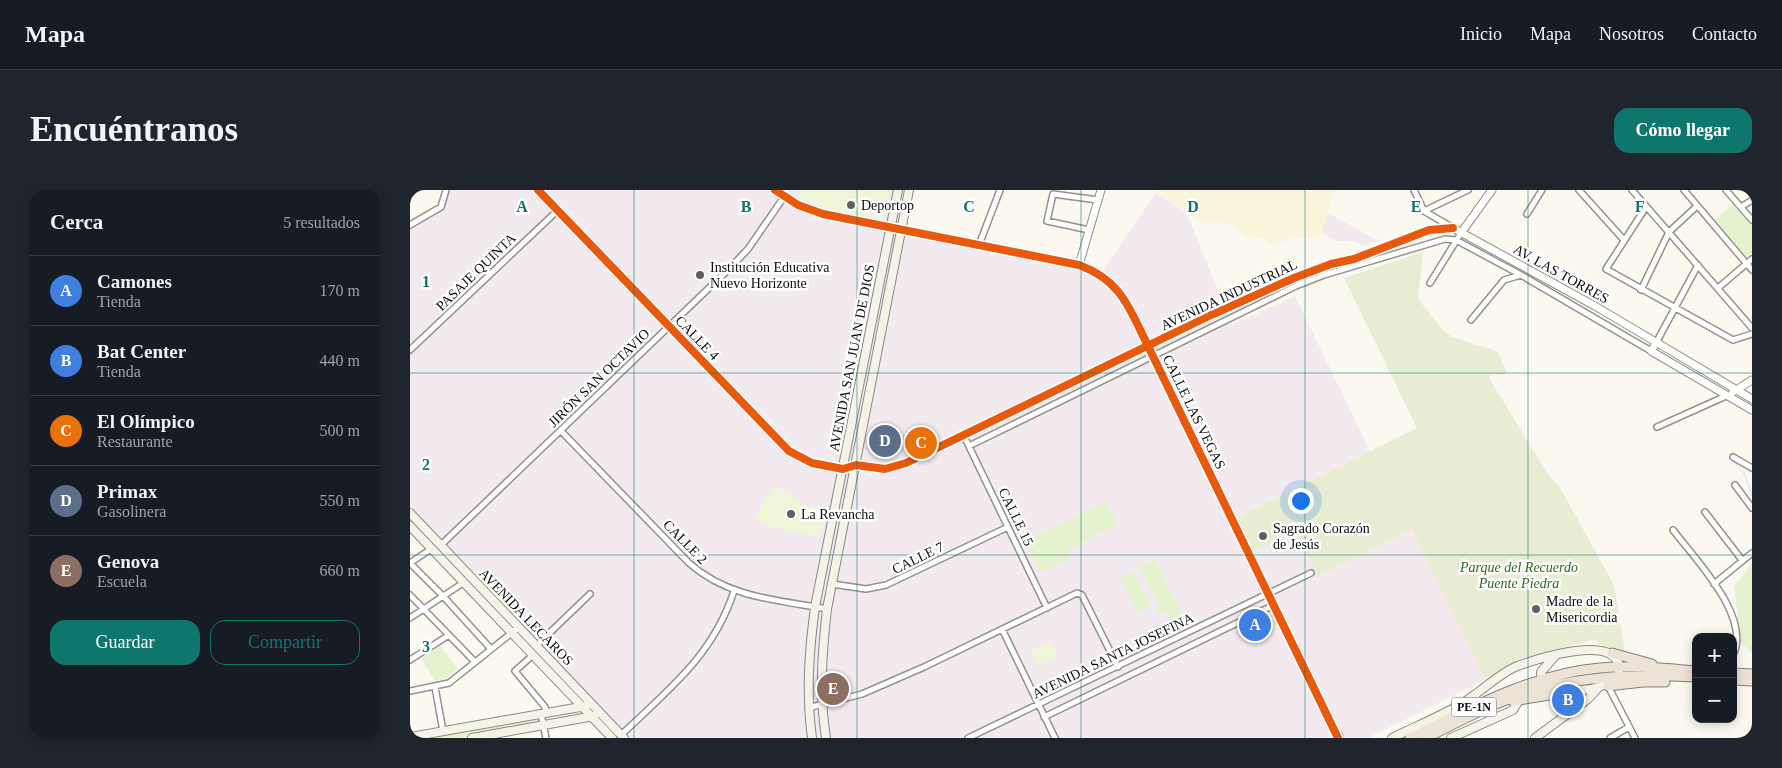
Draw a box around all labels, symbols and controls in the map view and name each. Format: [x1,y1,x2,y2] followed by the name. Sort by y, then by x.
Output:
[25,21,85,47] text: Mapa
[1460,24,1502,44] text: Inicio
[1530,24,1571,44] text: Mapa
[1599,24,1664,44] text: Nosotros
[1692,24,1757,44] text: Contacto
[1614,108,1752,153] button: Cómo llegar
[30,110,238,149] text: Encuéntranos
[516,198,528,215] text: A
[741,198,752,215] text: B
[861,198,914,213] place label: Deportop
[963,198,975,215] text: C
[1187,198,1199,215] text: D
[1411,198,1421,215] text: E
[1635,198,1645,215] text: F
[845,199,857,211] marker: Deportop
[50,210,103,234] text: Cerca
[283,214,360,231] text: 5 resultados
[433,230,519,314] street label: PASAJE QUINTA
[1511,242,1611,306] street label: AV. LAS TORRES
[1158,257,1300,333] street label: AVENIDA INDUSTRIAL
[710,260,830,291] place label: Institución Educativa Nuevo Horizonte
[826,263,878,453] street label: AVENIDA SAN JUAN DE DIOS
[694,269,706,281] marker: Institución Educativa Nuevo Horizonte
[97,271,172,292] text: Camones
[422,273,430,290] text: 1
[60,282,72,299] text: A
[320,282,360,299] text: 170 m
[97,293,141,310] text: Tienda
[672,313,722,363] street label: CALLE 4
[545,325,653,430] street label: JIRÓN SAN OCTAVIO
[97,341,186,362] text: Bat Center
[61,352,71,369] text: B
[320,352,360,369] text: 440 m
[1160,353,1228,471] street label: CALLE LAS VEGAS
[97,363,141,380] text: Tienda
[97,411,195,432] text: El Olímpico
[60,422,72,439] text: C
[320,422,360,439] text: 500 m
[869,422,901,460] pin: D
[905,424,937,462] pin: C
[97,433,173,450] text: Restaurante
[422,456,430,473] text: 2
[97,481,157,502] text: Primax
[996,486,1036,548] street label: CALLE 15
[1288,488,1314,514] your location
[60,492,72,509] text: D
[320,492,360,509] text: 550 m
[97,503,166,520] text: Gasolinera
[801,507,875,522] place label: La Revancha
[785,508,797,520] marker: La Revancha
[660,517,710,567] street label: CALLE 2
[1273,521,1370,552] place label: Sagrado Corazón de Jesús
[1257,530,1269,542] marker: Sagrado Corazón de Jesús
[890,539,946,577] street label: CALLE 7
[97,551,159,572] text: Genova
[1459,560,1578,591] park label: Parque del Recuerdo Puente Piedra
[61,562,71,579] text: E
[320,562,360,579] text: 660 m
[476,566,576,668] street label: AVENIDA LECAROS
[97,573,147,590] text: Escuela
[1546,594,1618,625] place label: Madre de la Misericordia
[1530,603,1542,615] marker: Madre de la Misericordia
[1239,606,1271,644] pin: A
[1030,610,1197,702] street label: AVENIDA SANTA JOSEFINA
[50,620,200,665] button: Guardar
[210,620,360,665] button: Compartir
[1692,633,1737,723] map controls
[1692,633,1737,678] button: +
[422,638,430,655] text: 3
[817,670,849,708] pin: E
[1692,678,1737,723] button: −
[1552,681,1584,719] pin: B
[1452,698,1496,716] road number: PE-1N

